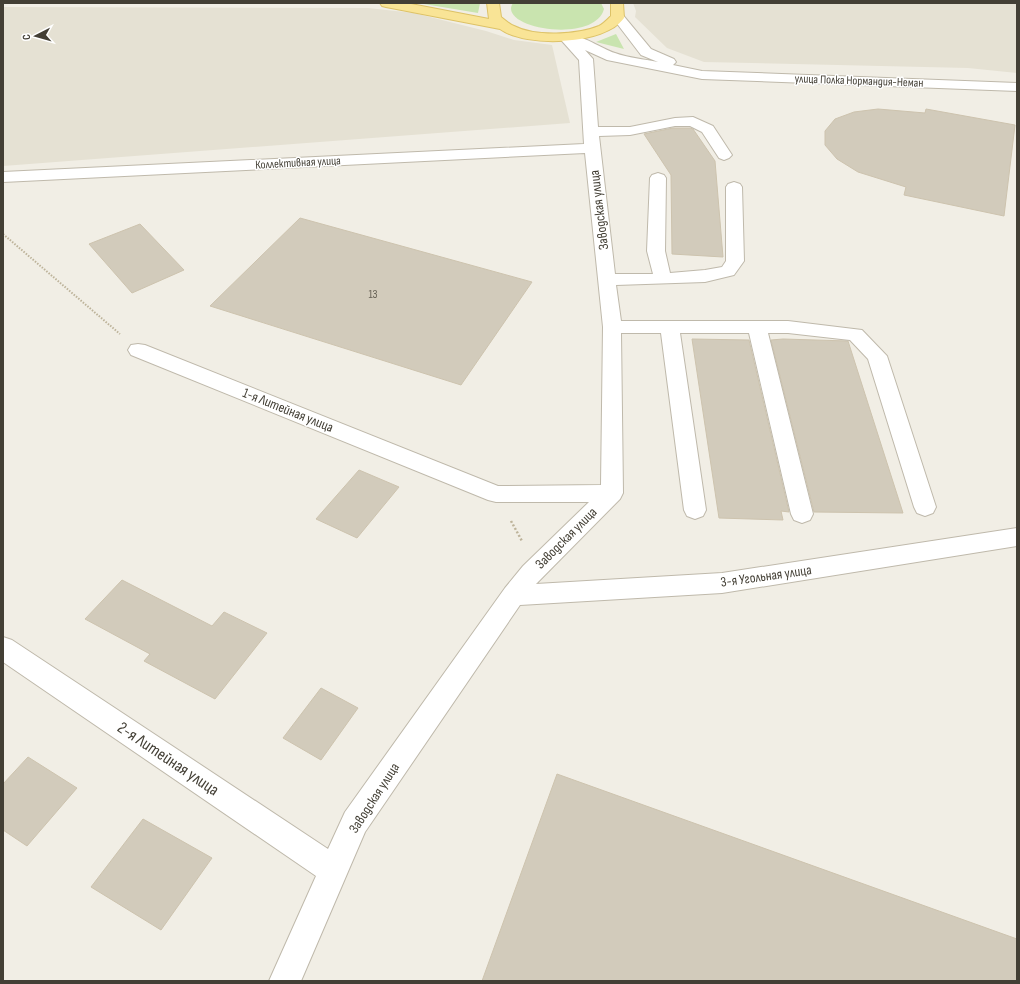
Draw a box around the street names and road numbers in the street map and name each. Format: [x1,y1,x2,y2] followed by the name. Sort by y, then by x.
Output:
[794,71,924,91] street label: улица Полка Нормандия-Неман
[255,153,342,173] street label: Коллективная улица
[586,169,612,251] street label: Заводская улица
[240,384,336,436] street label: 1-я Литейная улица
[532,504,600,572] street label: Заводская улица
[719,561,813,591] street label: 3-я Угольная улица
[114,718,222,800] street label: 2-я Литейная улица
[345,760,403,836] street label: Заводская улица

